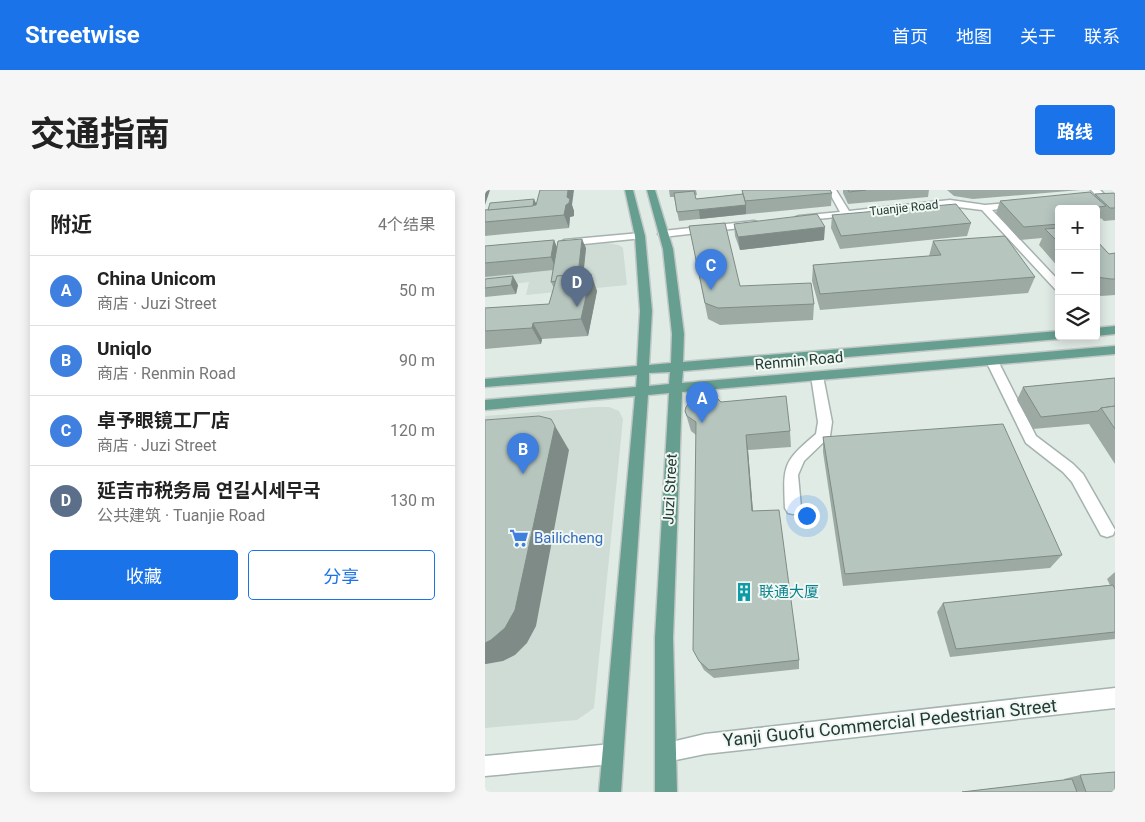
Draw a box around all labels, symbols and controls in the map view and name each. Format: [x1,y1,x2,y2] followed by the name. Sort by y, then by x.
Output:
[25,21,140,49] text: Streetwise
[892,26,928,47] text: 首页
[956,26,992,47] text: 地图
[1020,26,1056,47] text: 关于
[1084,26,1120,47] text: 联系
[1035,105,1115,155] button: 路线
[30,114,170,155] text: 交通指南
[869,197,939,219] street label: Tuanjie Road
[1055,205,1100,340] map controls
[1055,205,1100,250] button: +
[50,213,92,237] text: 附近
[378,215,435,234] text: 4个结果
[695,249,727,290] pin: C
[1055,250,1100,295] button: −
[561,266,593,307] pin: D
[97,267,216,290] text: China Unicom
[61,281,71,300] text: A
[399,281,435,300] text: 50 m
[97,294,217,313] text: 商店 · Juzi Street
[1055,295,1100,340] button: layers
[97,337,152,360] text: Uniqlo
[754,348,844,374] street label: Renmin Road
[61,351,71,370] text: B
[399,351,435,370] text: 90 m
[97,364,236,383] text: 商店 · Renmin Road
[686,382,718,423] pin: A
[97,409,230,432] text: 卓予眼镜工厂店
[61,421,71,440] text: C
[390,421,435,440] text: 120 m
[507,433,539,474] pin: B
[97,436,217,455] text: 商店 · Juzi Street
[659,453,681,525] street label: Juzi Street
[97,479,321,502] text: 延吉市税务局 연길시세무국
[61,491,71,510] text: D
[390,491,435,510] text: 130 m
[794,503,820,529] your location
[97,506,265,525] text: 公共建筑 · Tuanjie Road
[508,527,530,549] supermarket icon: Bailicheng
[534,529,603,547] place label: Bailicheng
[50,550,238,600] button: 收藏
[248,550,435,600] button: 分享
[733,581,755,603] building icon: 联通大厦
[759,583,819,601] place label: 联通大厦
[722,695,1058,750] street label: Yanji Guofu Commercial Pedestrian Street

